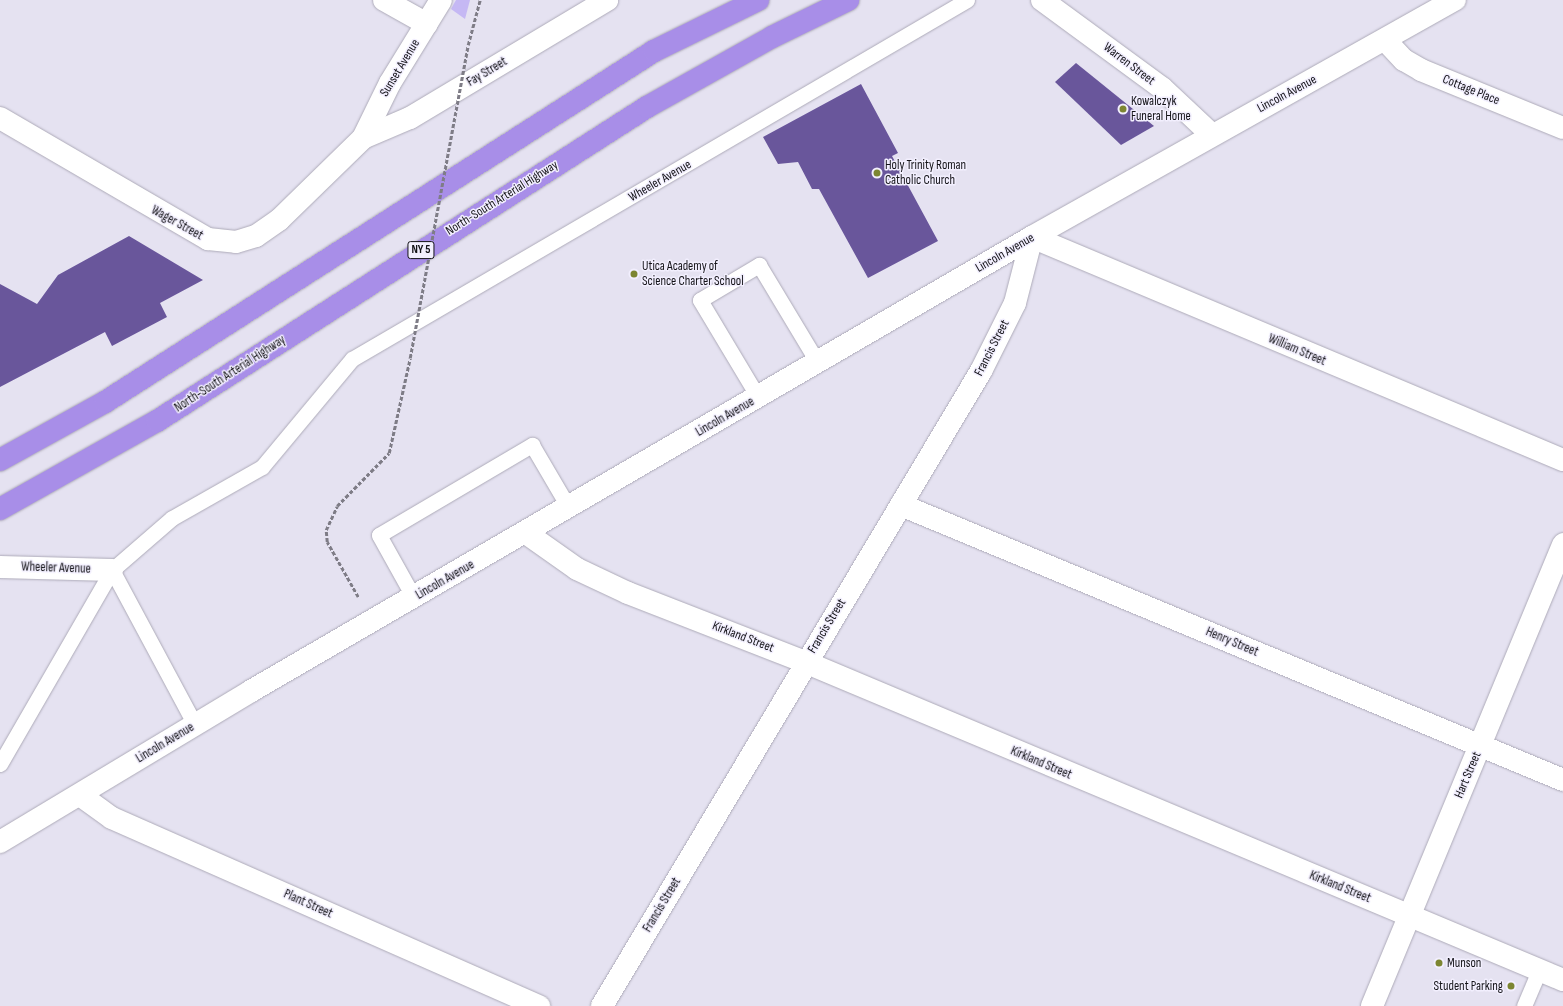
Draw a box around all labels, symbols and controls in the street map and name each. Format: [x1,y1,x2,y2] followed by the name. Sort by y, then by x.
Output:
[377,36,423,100] street label: Sunset Avenue
[1100,40,1158,88] street label: Warren Street
[464,54,510,90] street label: Fay Street
[1255,72,1319,116] street label: Lincoln Avenue
[1440,72,1502,108] street label: Cottage Place
[1131,94,1191,125] place label: Kowalczyk Funeral Home
[1118,104,1128,114] marker: Kowalczyk Funeral Home
[443,157,561,239] street label: North-South Arterial Highway
[626,157,694,205] street label: Wheeler Avenue
[885,158,966,189] place label: Holy Trinity Roman Catholic Church
[872,168,882,178] marker: Holy Trinity Roman Catholic Church
[148,202,206,244] street label: Wager Street
[973,230,1037,276] street label: Lincoln Avenue
[407,240,435,260] road number: NY 5
[642,259,744,290] place label: Utica Academy of Science Charter School
[629,269,639,279] marker: Utica Academy of Science Charter School
[971,317,1013,379] street label: Francis Street
[1266,331,1328,369] street label: William Street
[172,332,288,416] street label: North-South Arterial Highway
[693,394,757,440] street label: Lincoln Avenue
[413,557,477,603] street label: Lincoln Avenue
[21,559,91,577] street label: Wheeler Avenue
[805,596,849,656] street label: Francis Street
[710,618,776,656] street label: Kirkland Street
[1203,624,1261,660] street label: Henry Street
[133,720,197,766] street label: Lincoln Avenue
[1008,743,1074,783] street label: Kirkland Street
[1451,749,1485,801] street label: Hart Street
[1307,868,1373,906] street label: Kirkland Street
[640,875,684,935] street label: Francis Street
[281,886,335,922] street label: Plant Street
[1447,955,1481,971] place label: Munson
[1434,958,1444,968] marker: Munson
[1434,978,1503,994] place label: Student Parking
[1506,981,1516,991] marker: Student Parking

